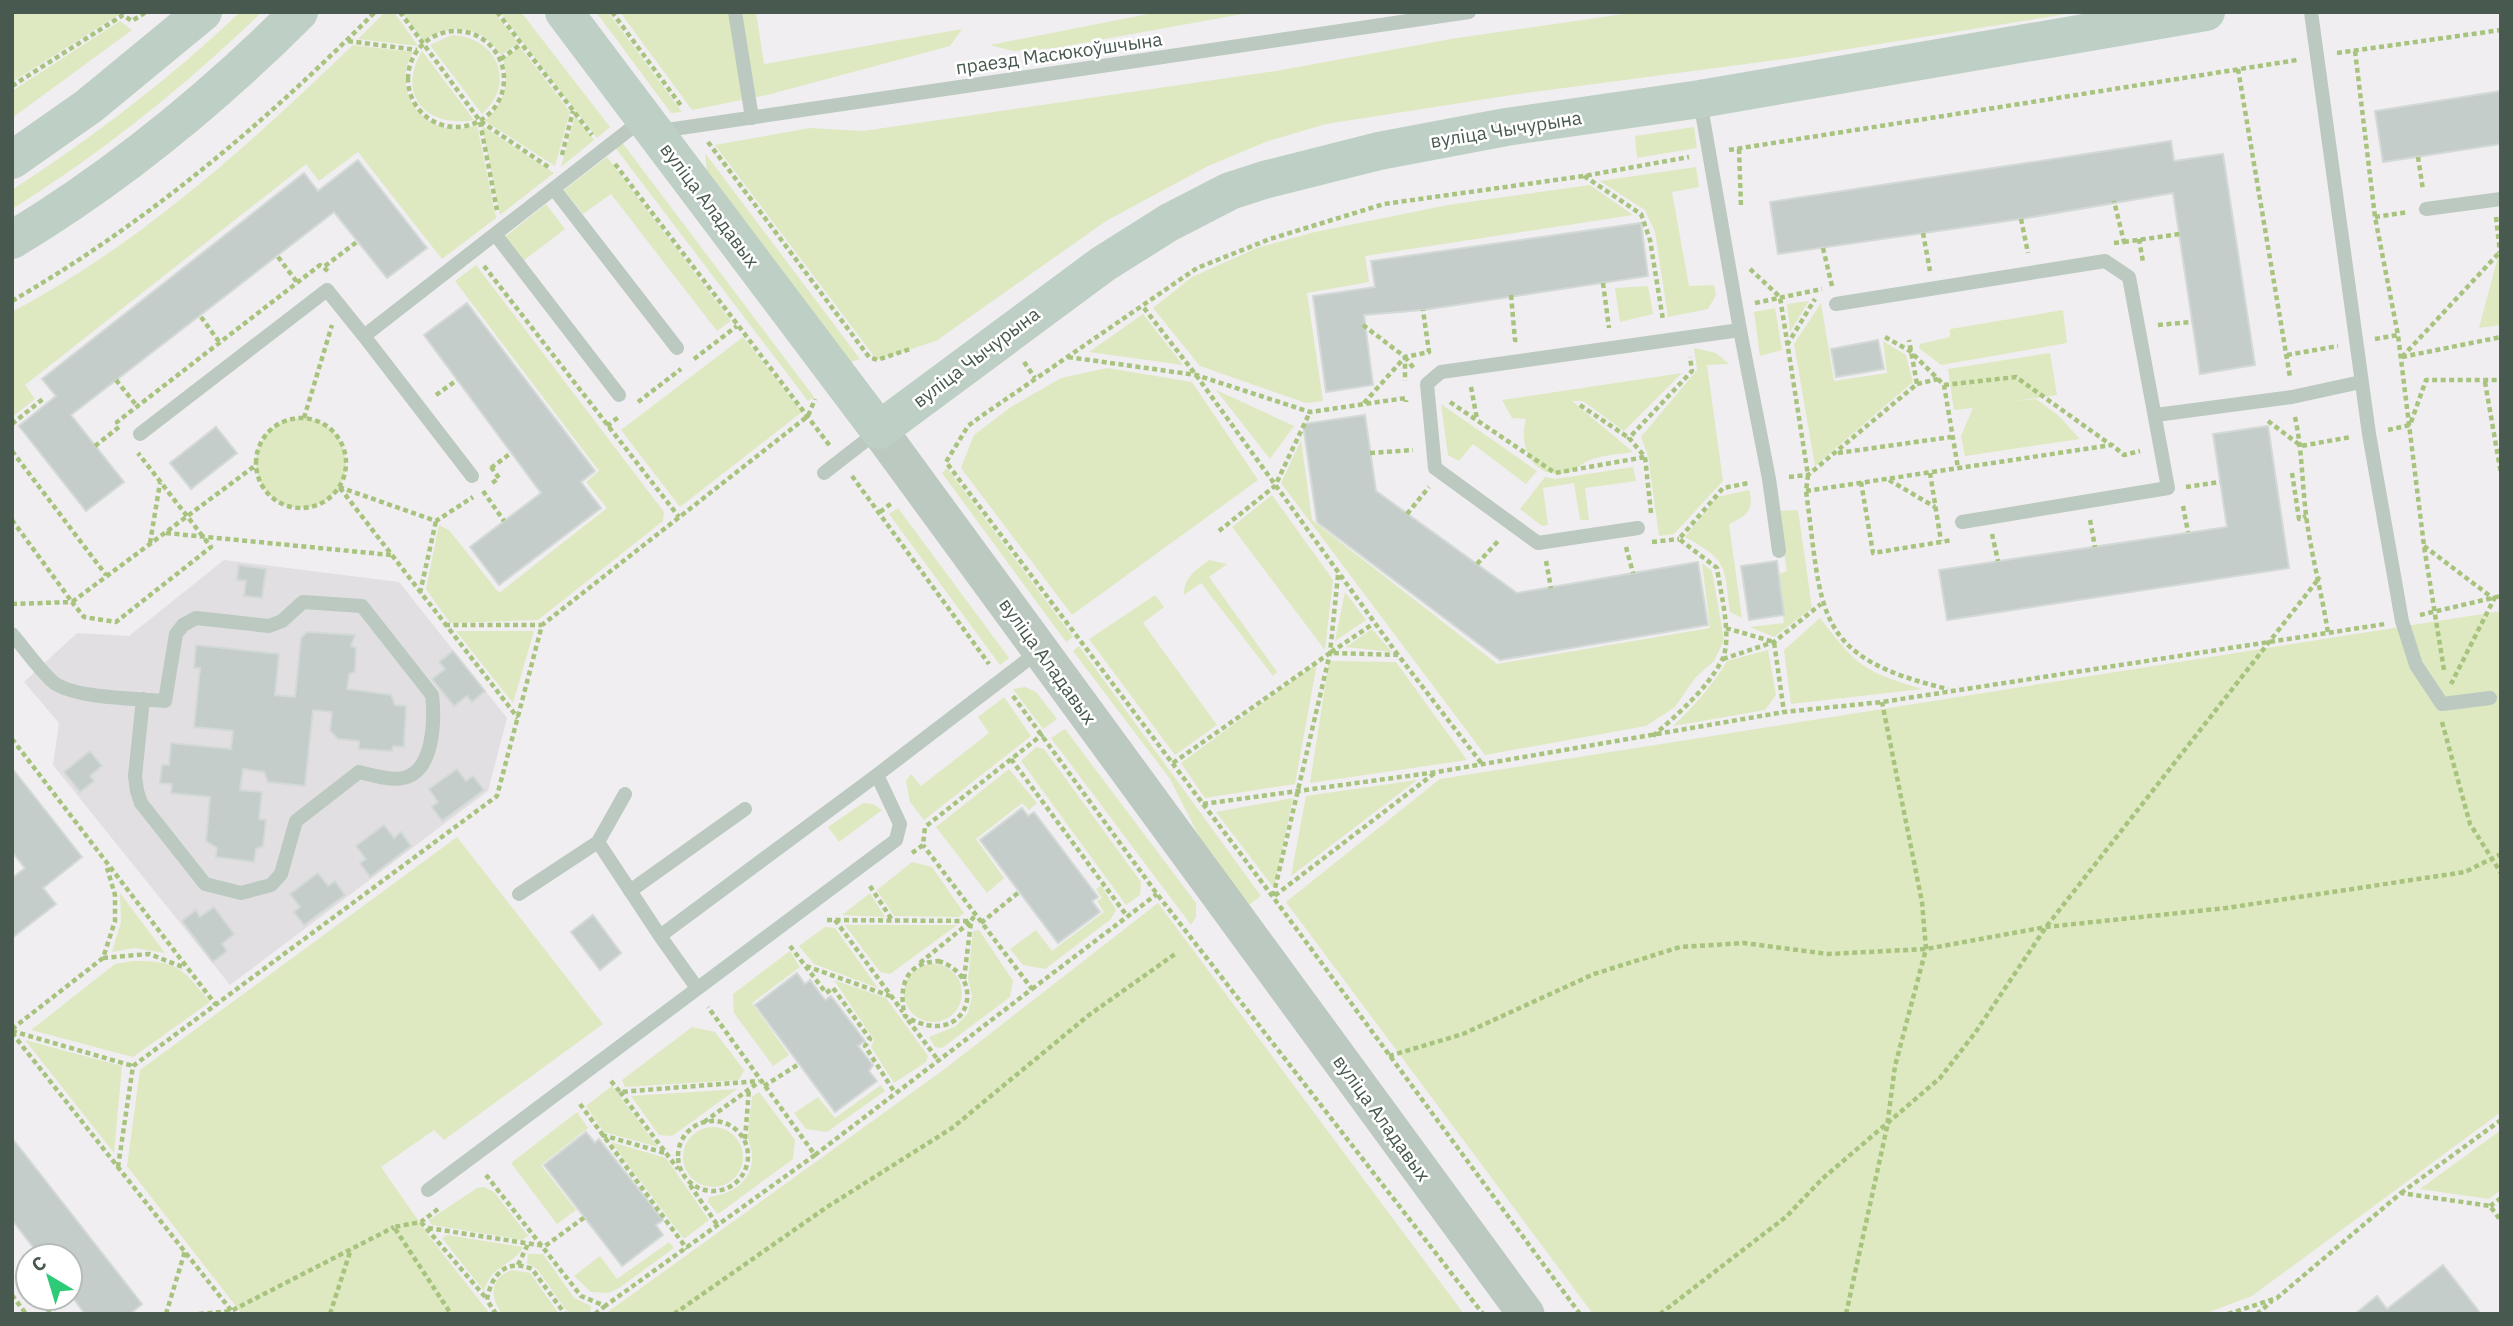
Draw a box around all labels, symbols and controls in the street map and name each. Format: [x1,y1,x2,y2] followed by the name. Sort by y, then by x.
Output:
[954,27,1164,79] street label: праезд Масюкоўшчына
[1429,105,1583,153] street label: вуліца Чычурына
[655,138,765,273] street label: вуліца Аладавых
[908,301,1044,413] street label: вуліца Чычурына
[994,593,1102,729] street label: вуліца Аладавых
[1328,1050,1436,1186] street label: вуліца Аладавых
[14,1242,84,1312] north arrow
[26,1250,51,1277] text: С

